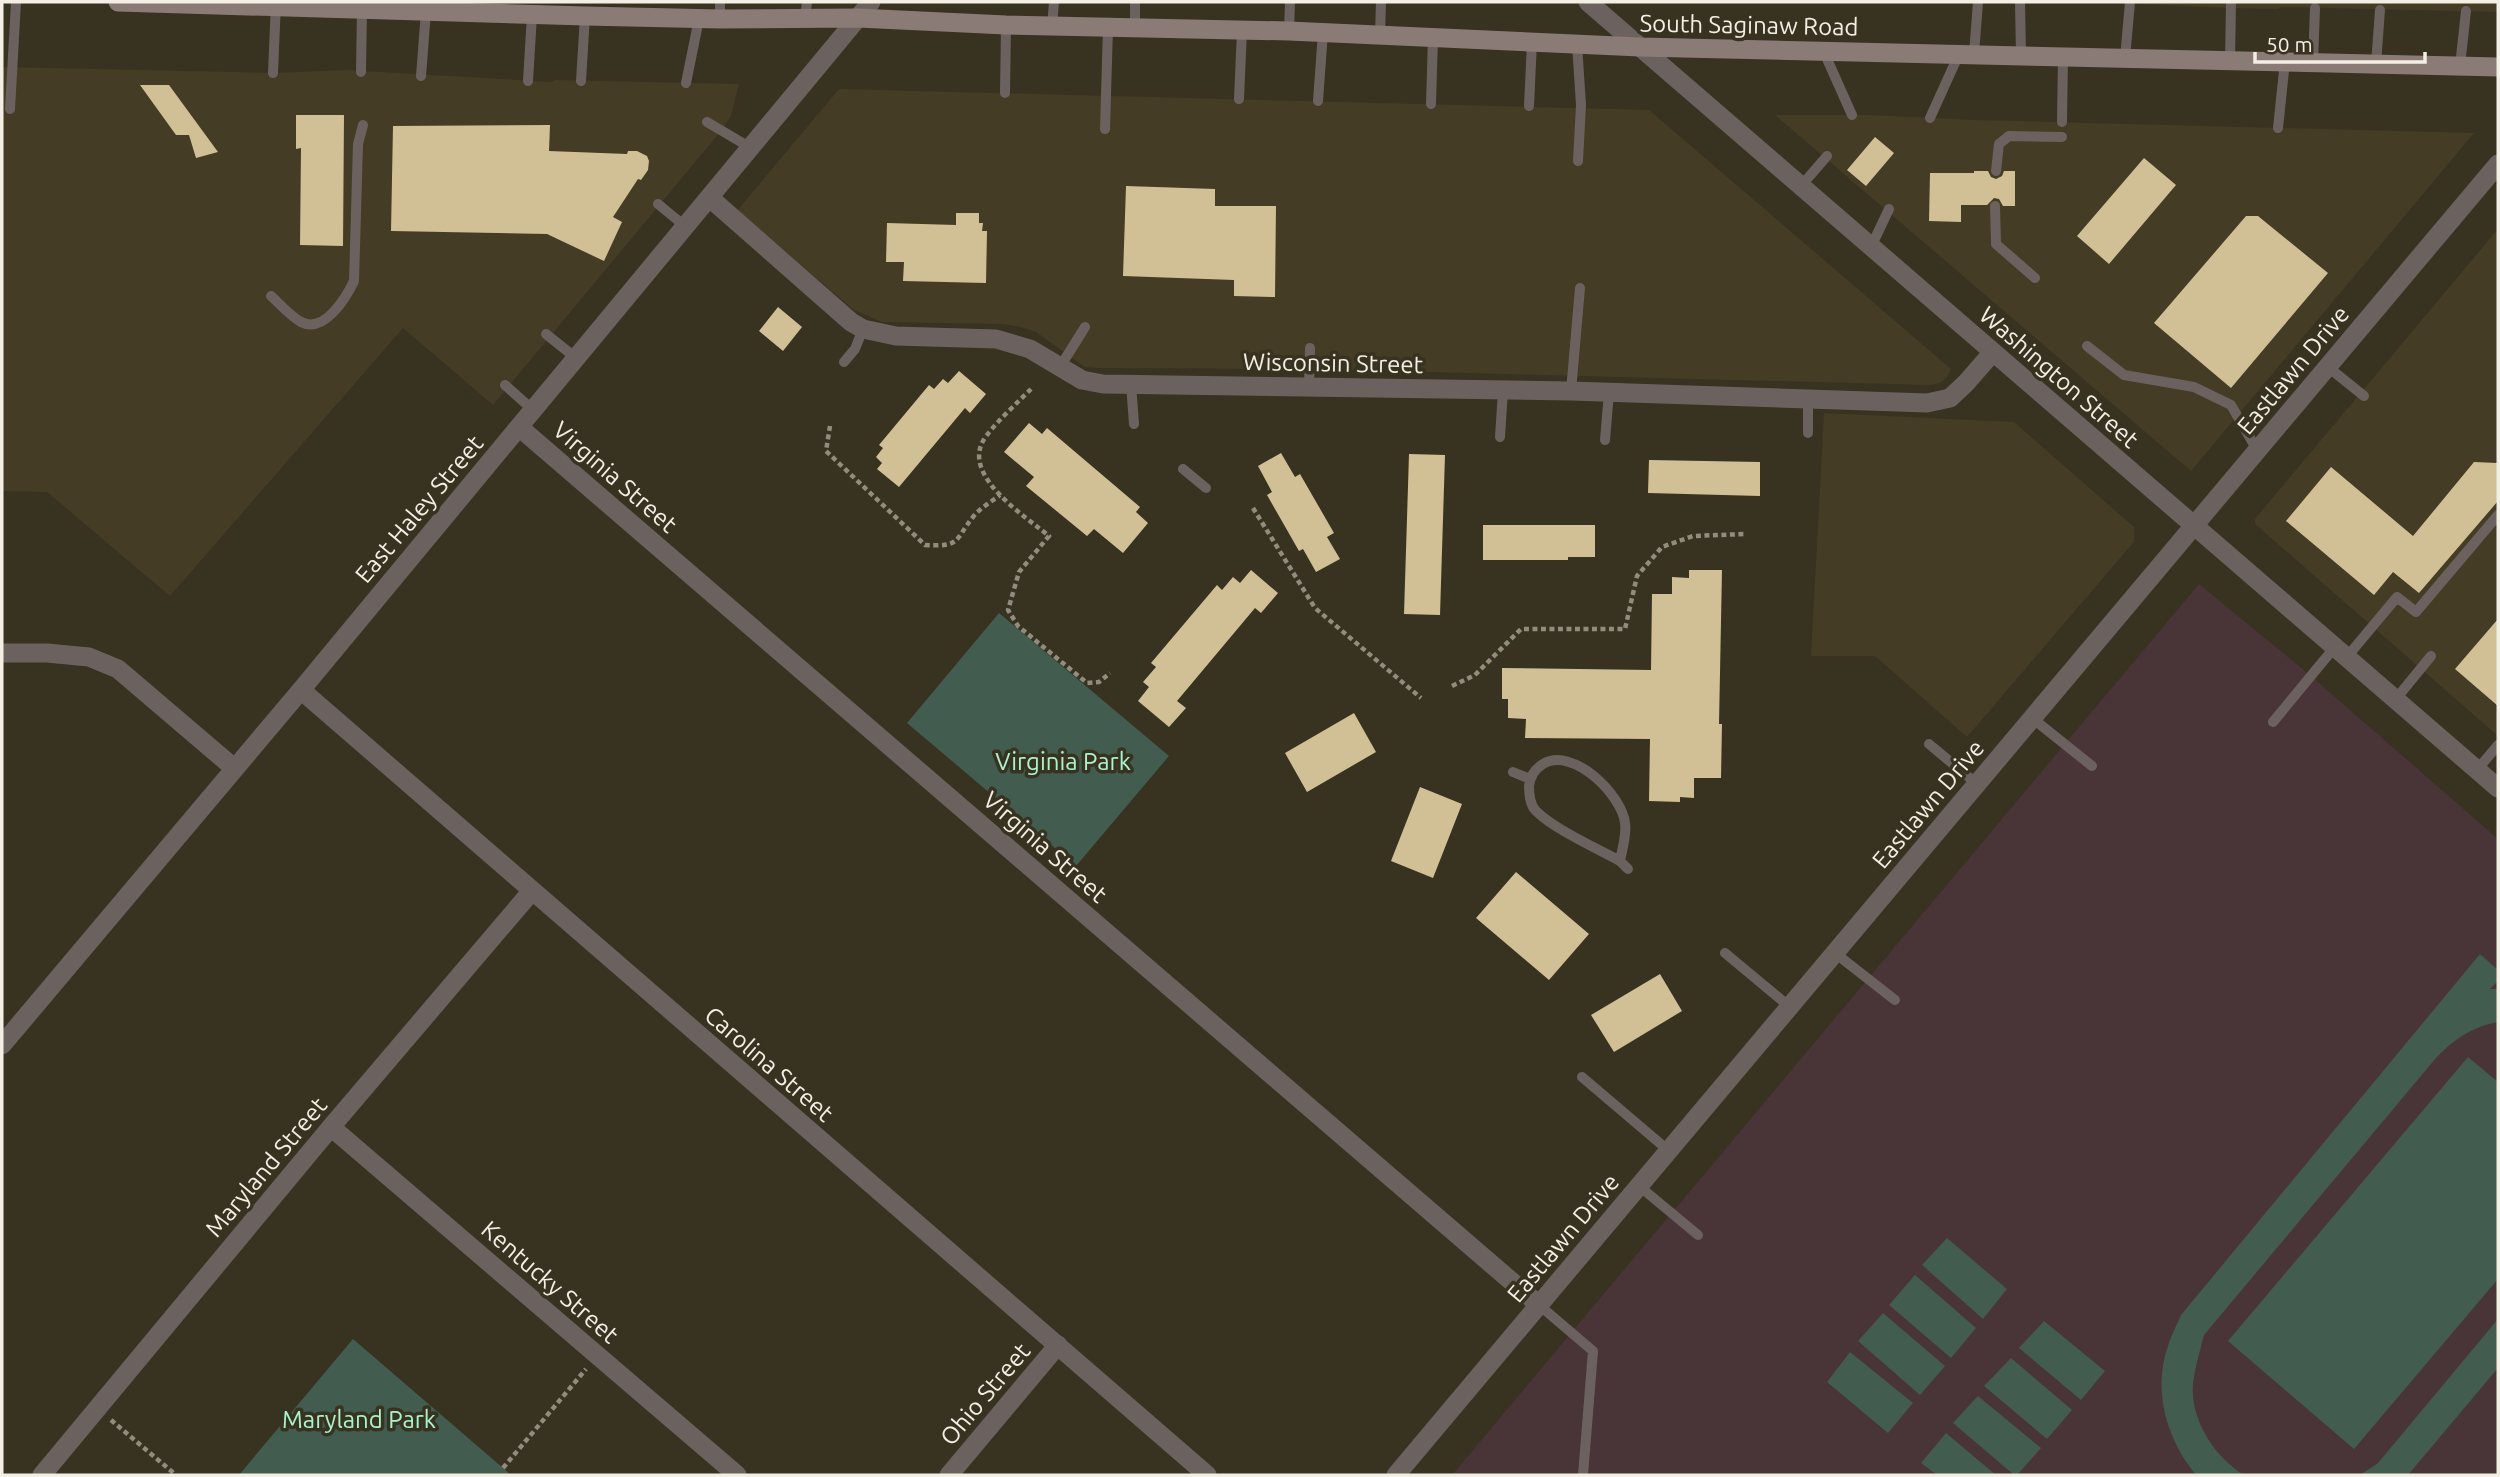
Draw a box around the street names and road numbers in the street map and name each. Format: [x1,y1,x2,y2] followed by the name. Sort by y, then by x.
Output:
[1639,10,1859,40] street label: South Saginaw Road
[2232,300,2354,440] street label: Eastlawn Drive
[1974,301,2144,454] street label: Washington Street
[1243,348,1424,378] street label: Wisconsin Street
[548,416,683,538] street label: Virginia Street
[350,429,489,588] street label: East Haley Street
[1867,734,1989,874] street label: Eastlawn Drive
[978,786,1113,908] street label: Virginia Street
[699,1001,839,1127] street label: Carolina Street
[200,1092,332,1242] street label: Maryland Street
[1502,1168,1624,1308] street label: Eastlawn Drive
[476,1215,624,1349] street label: Kentucky Street
[935,1337,1036,1450] street label: Ohio Street

